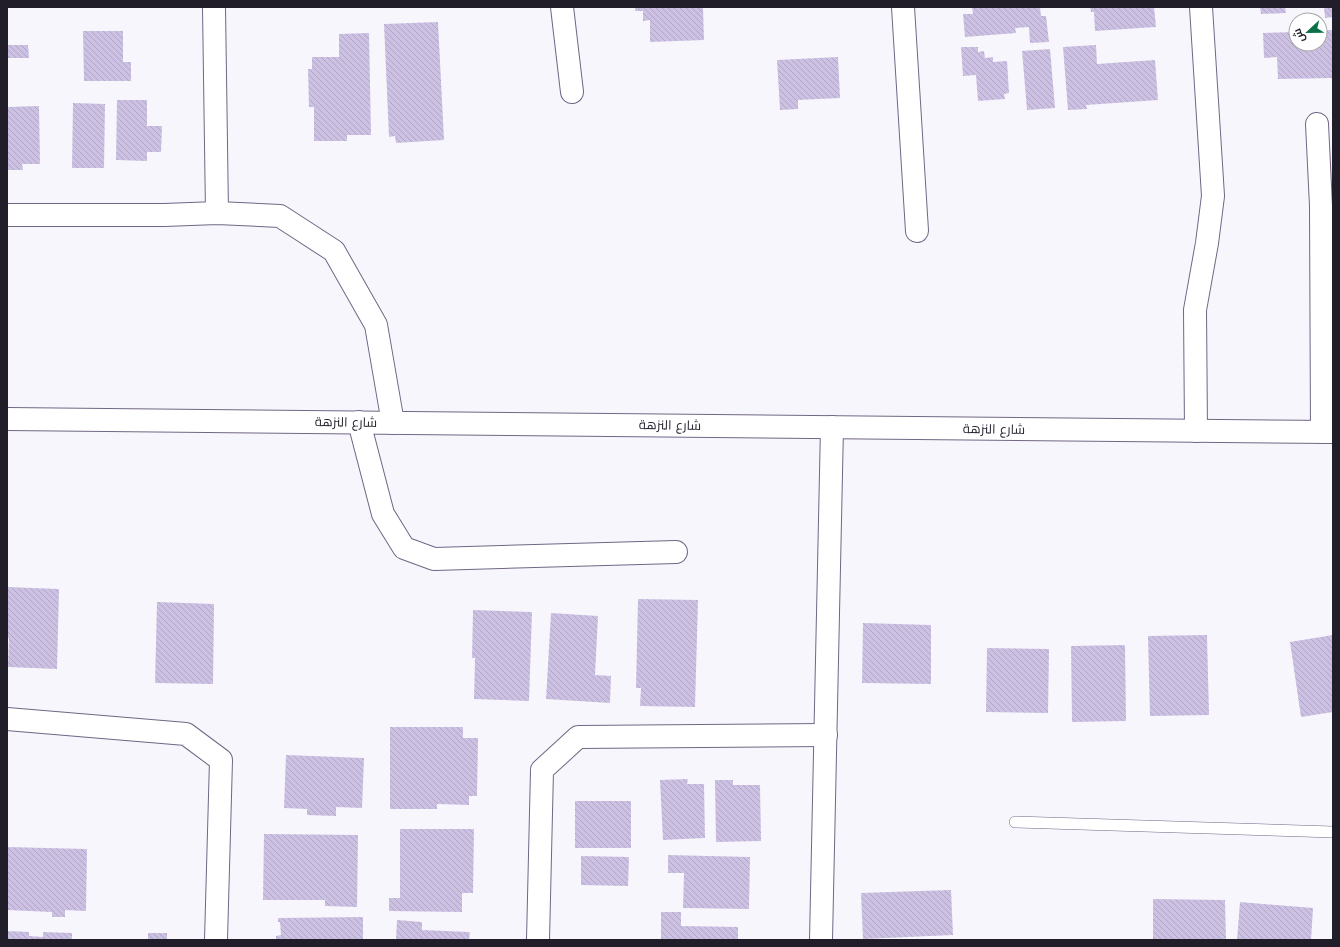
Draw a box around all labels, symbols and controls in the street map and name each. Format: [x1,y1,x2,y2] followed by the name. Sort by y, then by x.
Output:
[1288,12,1328,52] north arrow
[1291,27,1308,45] text: ش
[315,414,377,431] street label: شارع النزهة
[639,417,701,434] street label: شارع النزهة
[963,421,1025,438] street label: شارع النزهة

